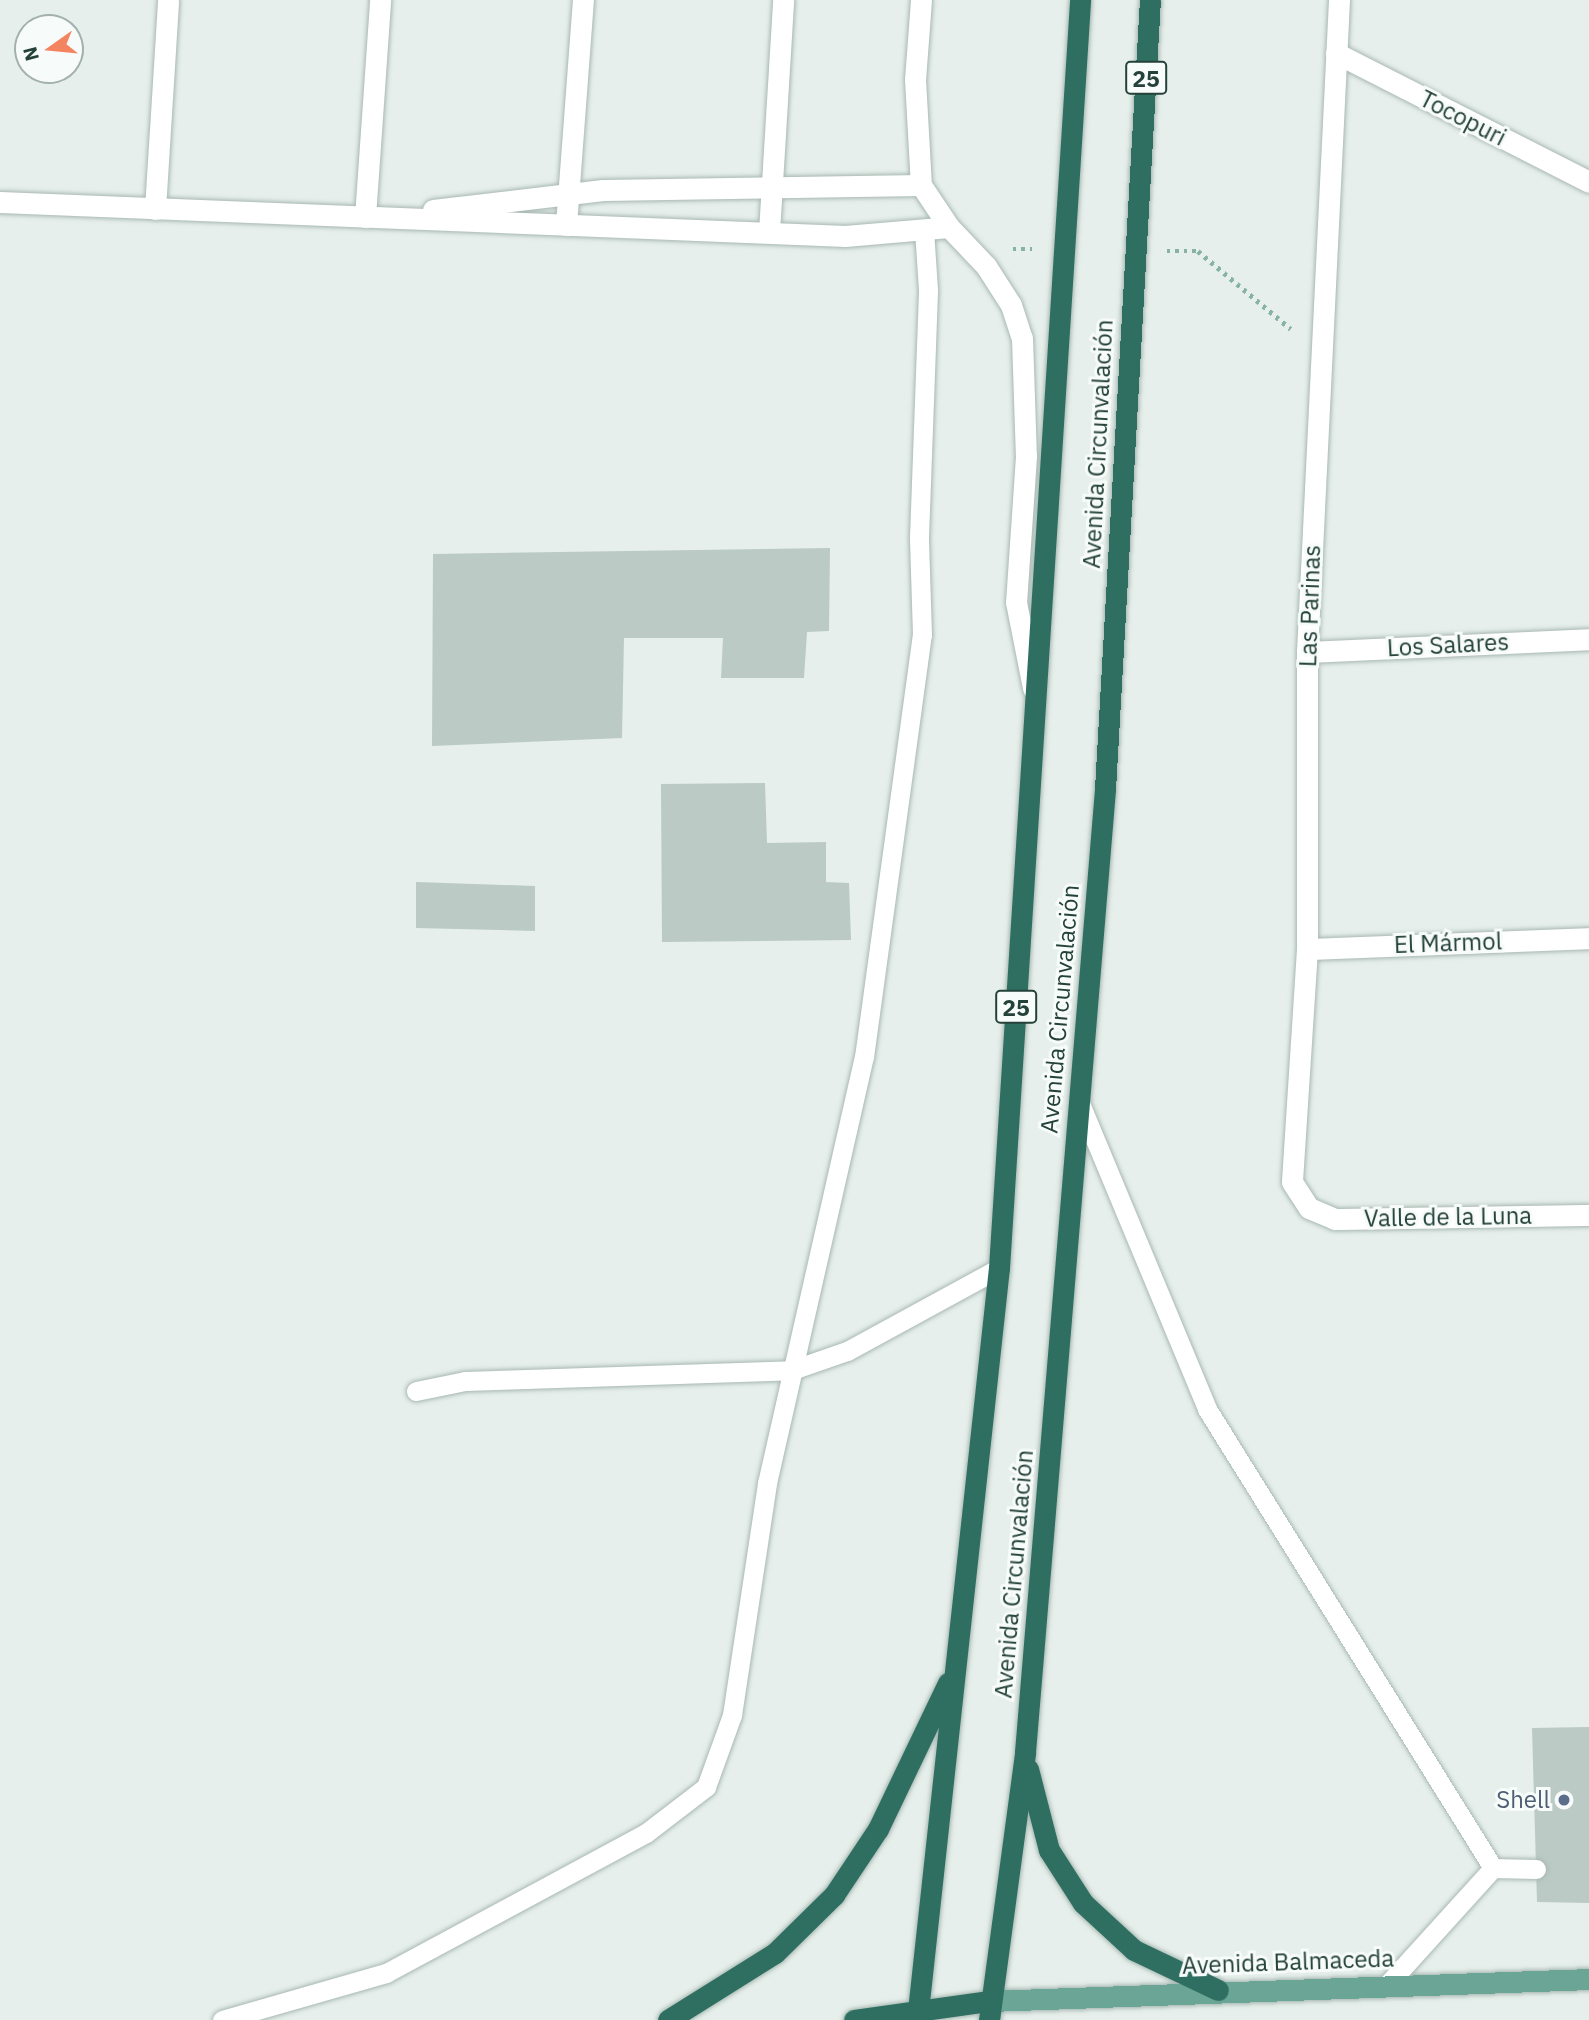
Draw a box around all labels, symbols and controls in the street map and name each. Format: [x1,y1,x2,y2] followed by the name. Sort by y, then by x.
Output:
[14,14,84,84] north arrow
[17,44,44,64] text: N
[1125,58,1167,97] road number: 25
[1415,84,1511,152] street label: Tocopuri
[1077,319,1119,569] street label: Avenida Circunvalación
[1293,544,1327,668] street label: Las Parinas
[1386,627,1510,663] street label: Los Salares
[1035,884,1085,1134] street label: Avenida Circunvalación
[1393,927,1503,959] street label: El Mármol
[995,988,1037,1026] road number: 25
[1364,1201,1532,1233] street label: Valle de la Luna
[989,1449,1039,1699] street label: Avenida Circunvalación
[1496,1786,1550,1814] place label: Shell
[1556,1792,1572,1808] marker: Shell
[1181,1944,1395,1980] street label: Avenida Balmaceda

